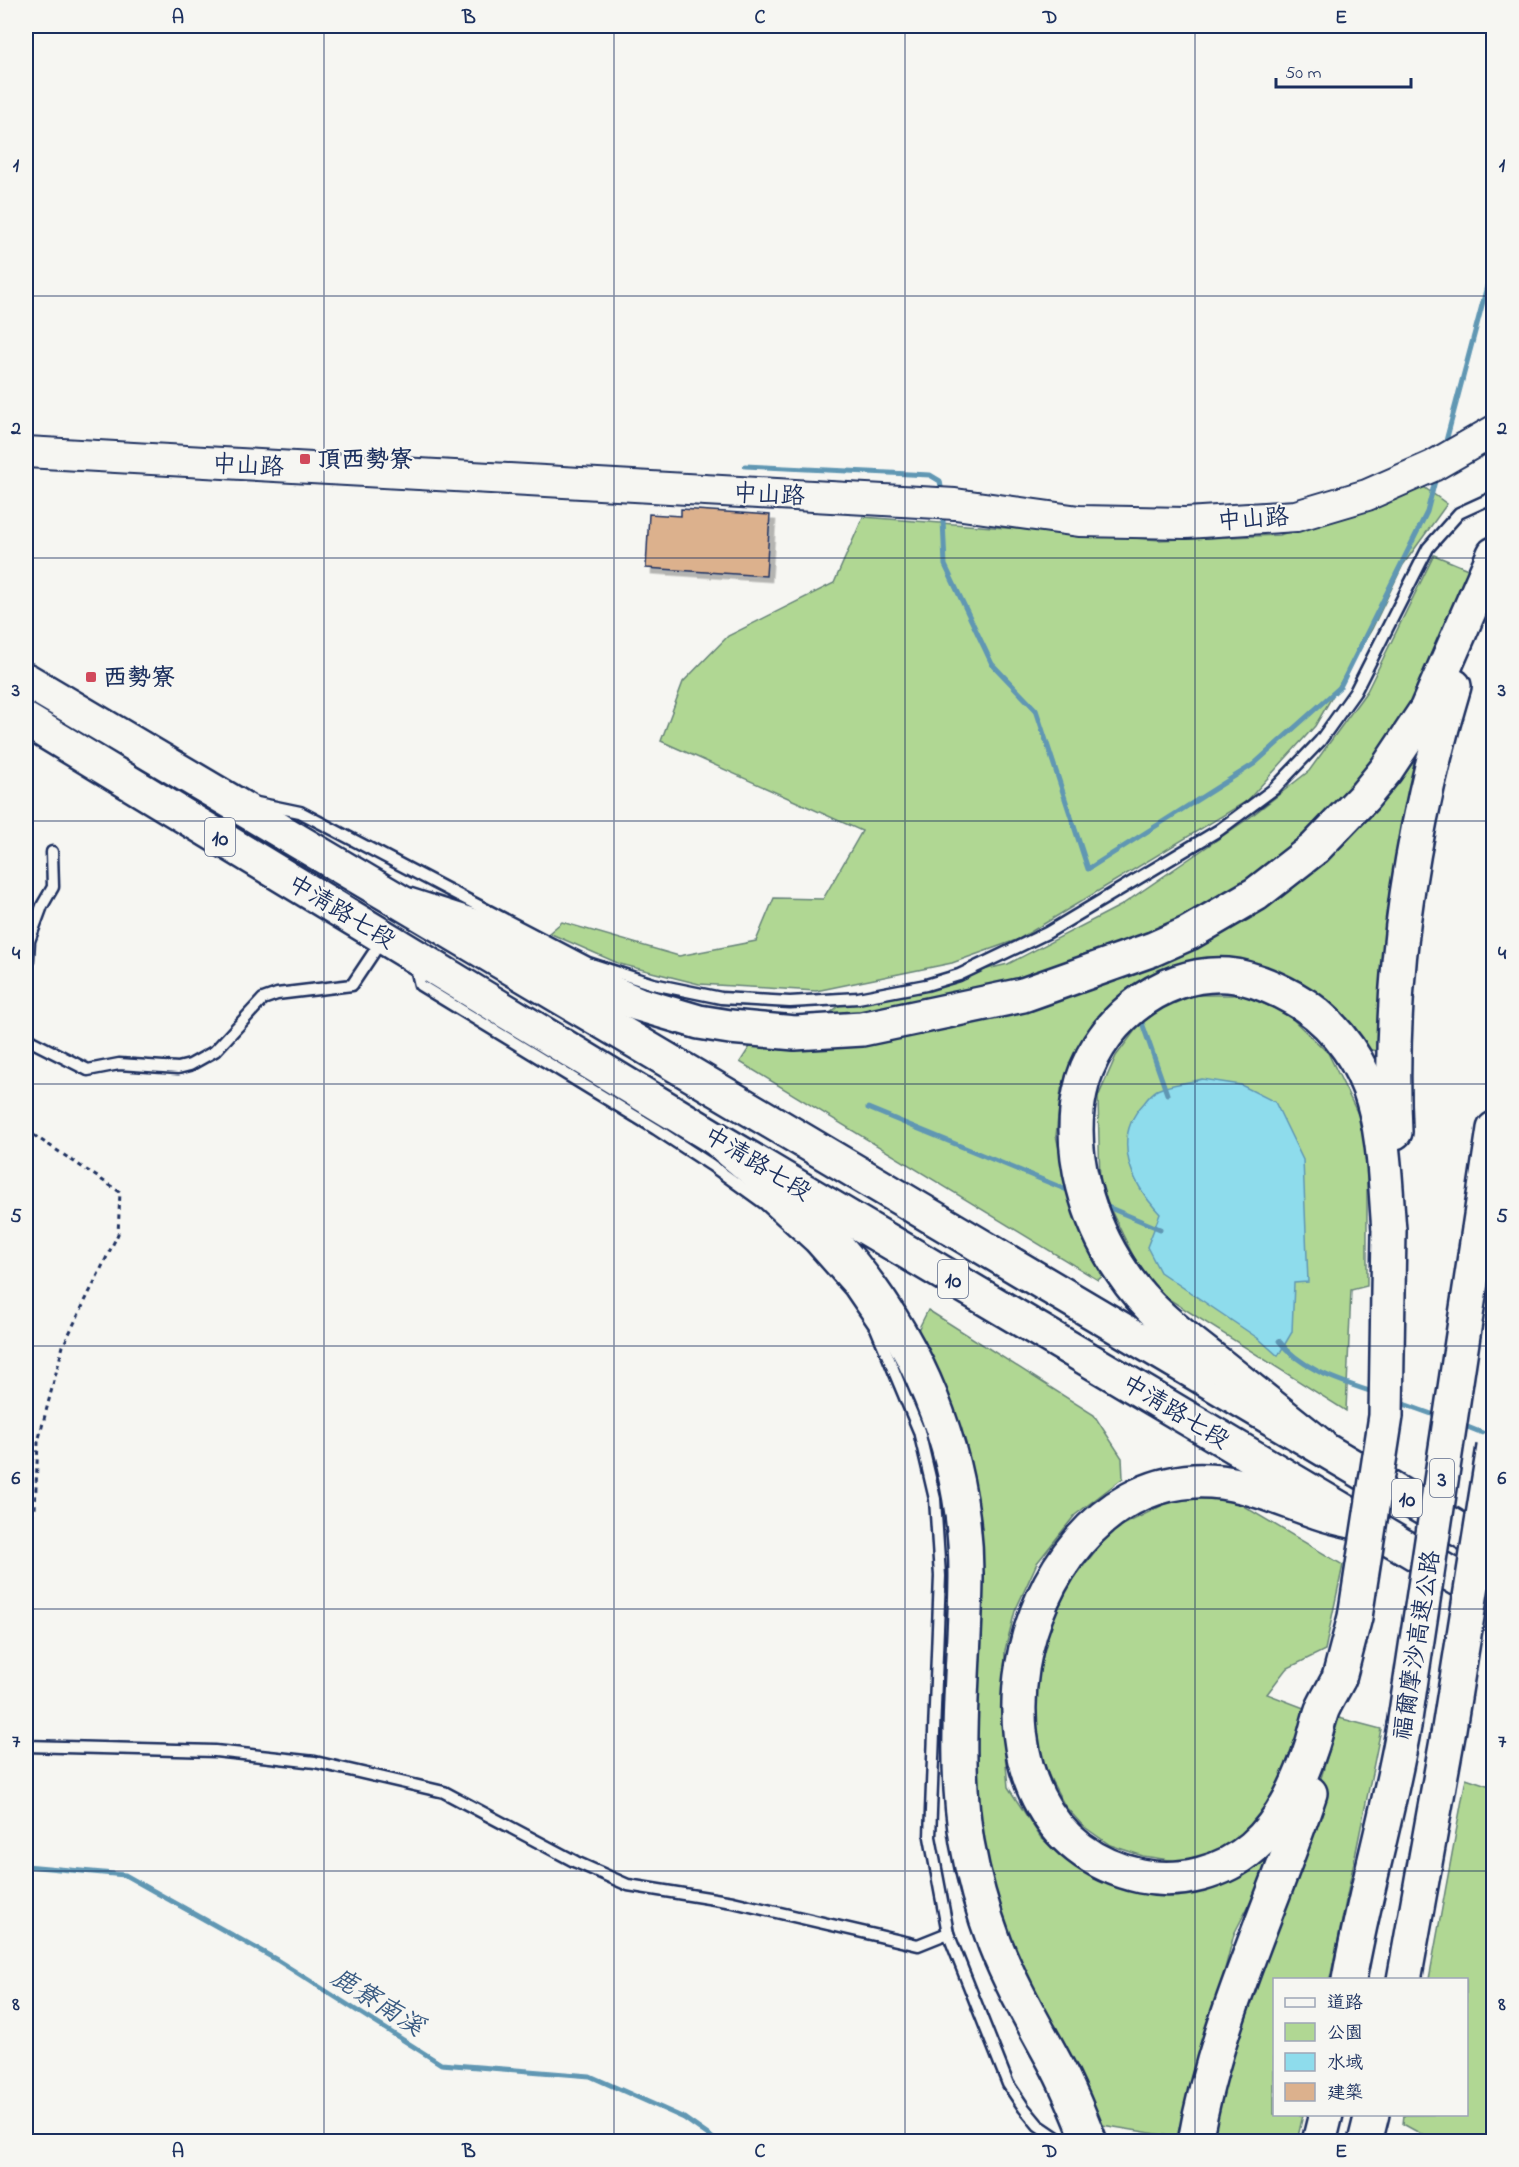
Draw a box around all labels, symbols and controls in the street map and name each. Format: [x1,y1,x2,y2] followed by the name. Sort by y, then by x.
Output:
[172,4,184,33] text: A
[461,4,476,33] text: B
[755,4,766,33] text: C
[1042,4,1057,33] text: D
[1335,4,1347,33] text: E
[1276,51,1411,89] scale bar
[1285,61,1322,87] text: 50 m
[13,152,20,181] text: 1
[1499,152,1506,181] text: 1
[10,415,21,444] text: 2
[1496,415,1507,444] text: 2
[317,444,413,479] place label: 頂西勢寮
[211,448,285,487] street label: 中山路
[298,452,312,466] marker: 頂西勢寮
[732,477,806,516] street label: 中山路
[1216,501,1290,540] street label: 中山路
[103,662,175,697] place label: 西勢寮
[84,670,98,684] marker: 西勢寮
[11,677,20,706] text: 3
[1497,677,1506,706] text: 3
[205,818,235,856] road number: 10
[280,867,401,959] street label: 中清路七段
[12,940,21,969] text: 4
[1498,940,1507,969] text: 4
[696,1119,817,1211] street label: 中清路七段
[10,1203,22,1232] text: 5
[1496,1203,1508,1232] text: 5
[938,1260,968,1298] road number: 10
[1114,1367,1235,1459] street label: 中清路七段
[1430,1459,1454,1497] road number: 3
[12,1465,21,1494] text: 6
[1498,1465,1507,1494] text: 6
[1392,1479,1422,1517] road number: 10
[1386,1548,1451,1743] street label: 福爾摩沙高速公路
[12,1728,21,1757] text: 7
[1498,1728,1507,1757] text: 7
[322,1960,432,2048] water label: 鹿寮南溪
[1273,1978,1468,2116] legend
[11,1991,20,2020] text: 8
[1327,1991,1363,2017] text: 道路
[1497,1991,1506,2020] text: 8
[1327,2021,1363,2047] text: 公園
[1327,2051,1363,2077] text: 水域
[1327,2081,1363,2107] text: 建築
[172,2138,184,2167] text: A
[461,2138,476,2167] text: B
[755,2138,766,2167] text: C
[1042,2138,1057,2167] text: D
[1335,2138,1347,2167] text: E

